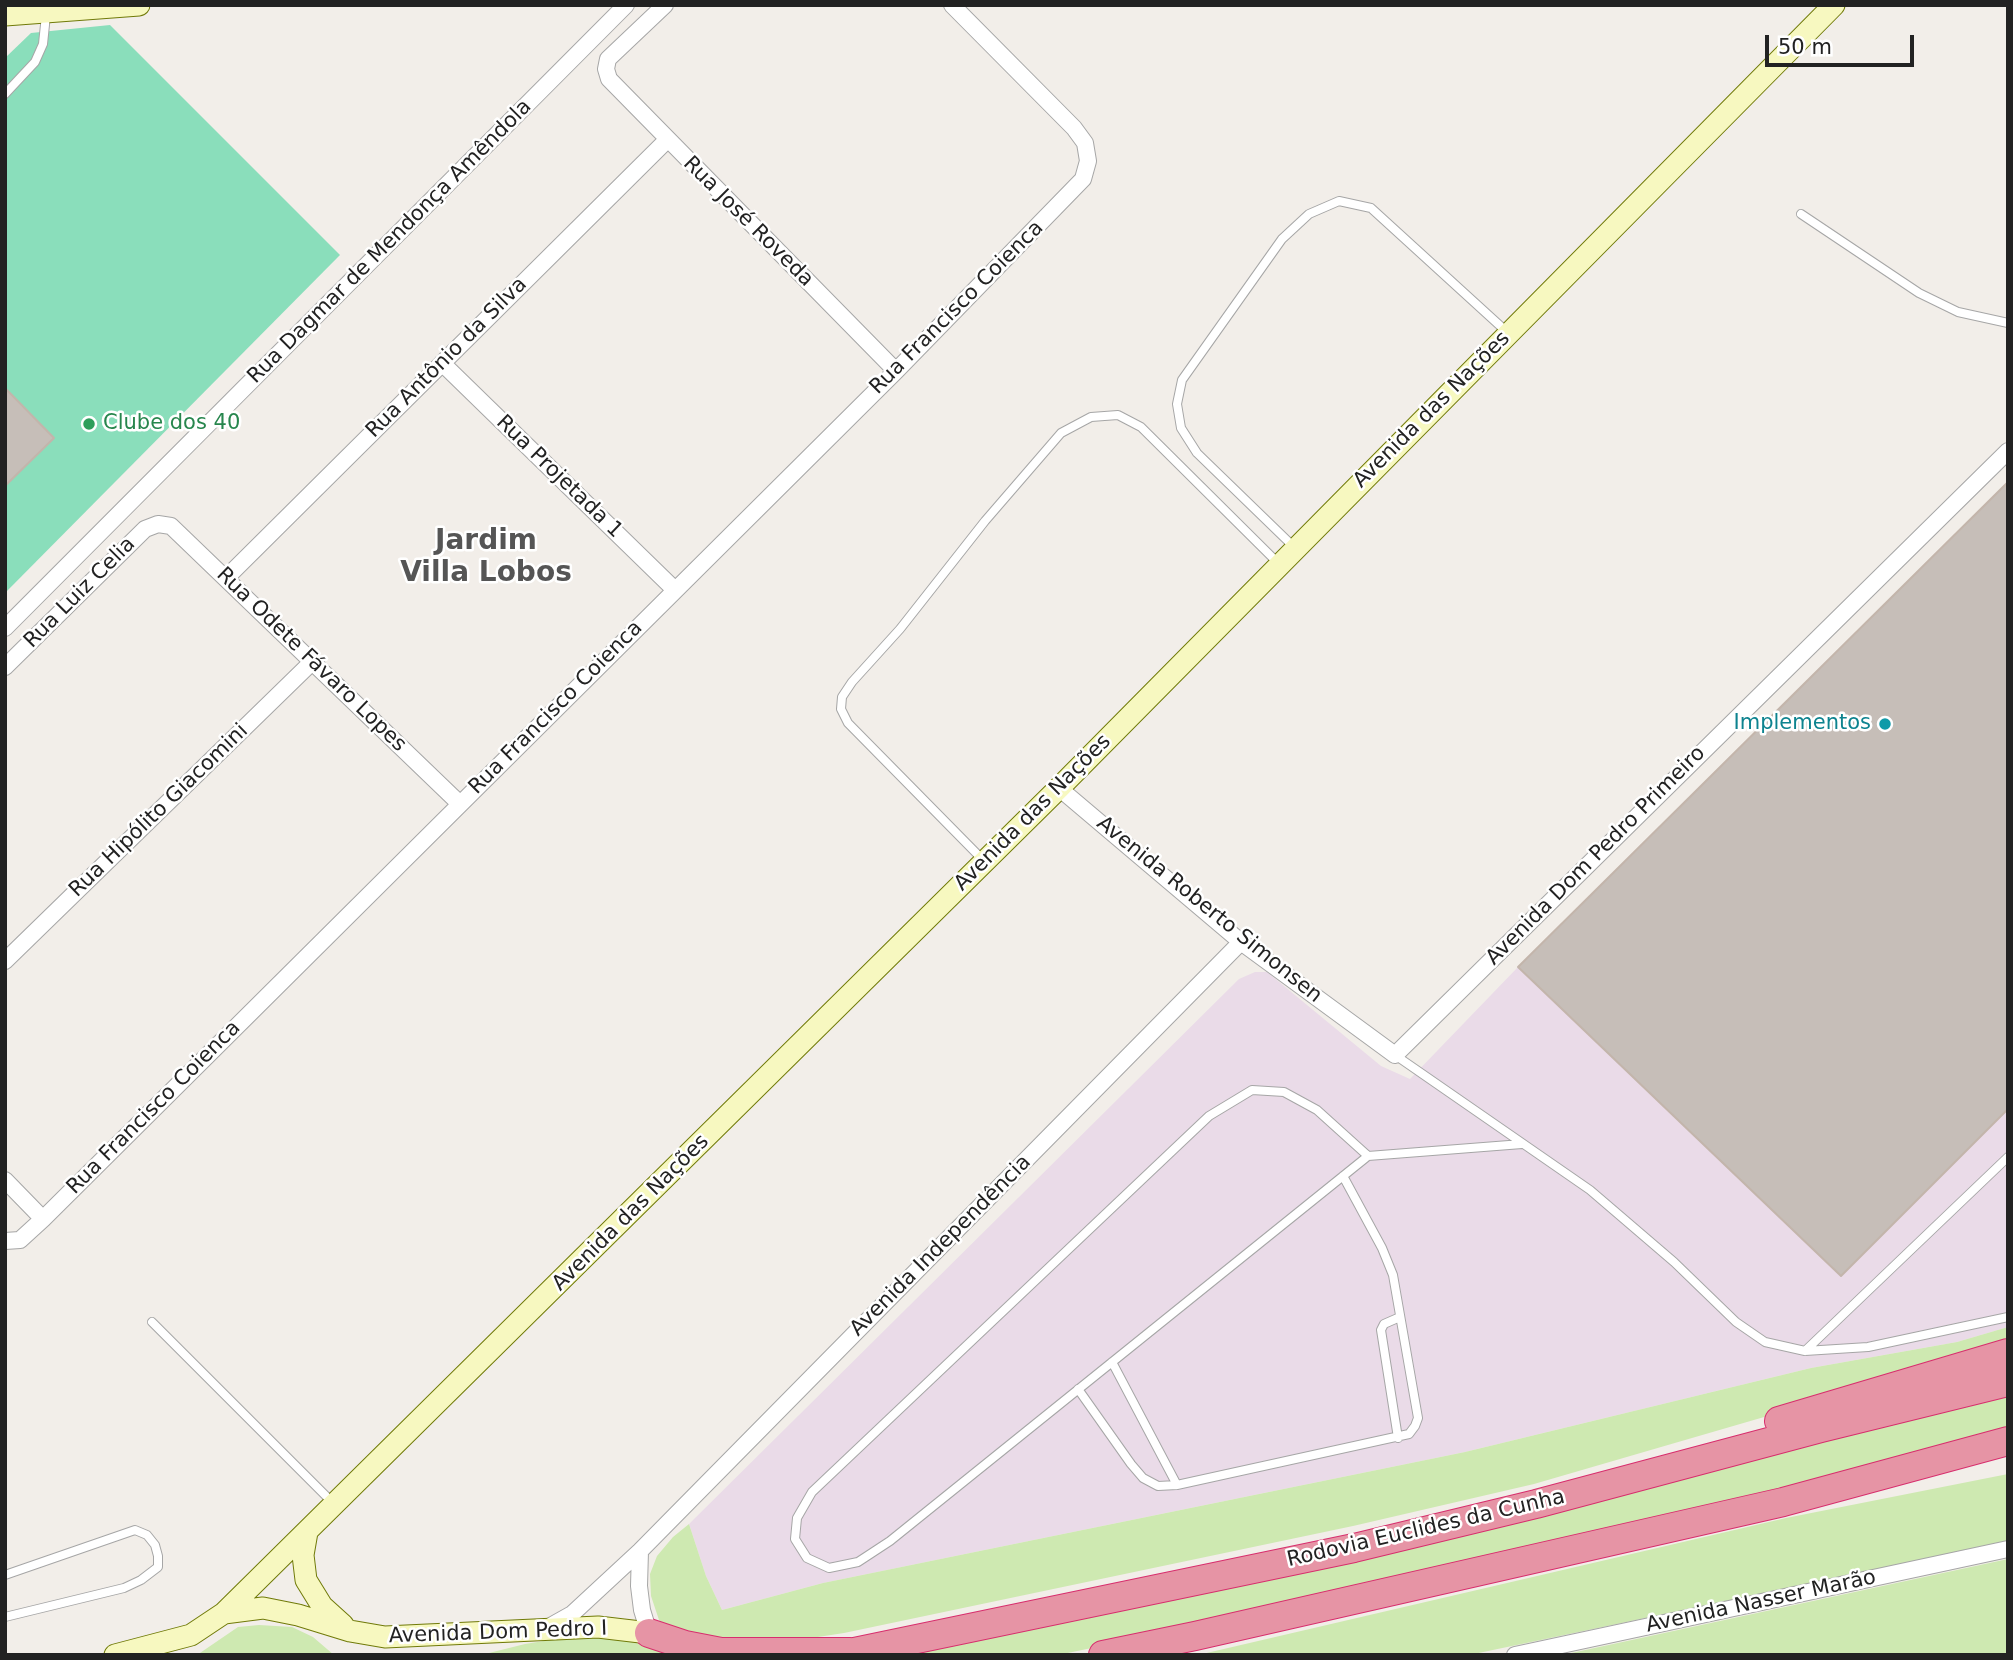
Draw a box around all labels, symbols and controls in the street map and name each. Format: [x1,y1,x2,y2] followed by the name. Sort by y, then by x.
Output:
[1768,21,1917,65] scale bar
[1778,35,1832,59] text: 50 m
[243,95,537,389] street label: Rua Dagmar de Mendonça Amêndola
[678,152,818,292] street label: Rua José Roveda
[865,216,1049,400] street label: Rua Francisco Coienca
[361,272,533,444] street label: Rua Antônio da Silva
[1348,326,1516,494] street label: Avenida das Nações
[491,410,627,544] street label: Rua Projetada 1
[103,411,240,437] place label: Clube dos 40
[81,416,97,432] marker: Clube dos 40
[400,525,572,591] district label: Jardim Villa Lobos
[19,532,141,654] street label: Rua Luiz Celia
[211,563,411,757] street label: Rua Odete Fávaro Lopes
[464,616,648,800] street label: Rua Francisco Coienca
[1734,711,1871,737] place label: Implementos
[1877,716,1893,732] marker: Implementos
[64,719,254,903] street label: Rua Hipólito Giacomini
[949,729,1117,897] street label: Avenida das Nações
[1481,741,1711,971] street label: Avenida Dom Pedro Primeiro
[1091,811,1327,1009] street label: Avenida Roberto Simonsen
[62,1016,246,1200] street label: Rua Francisco Coienca
[547,1129,715,1297] street label: Avenida das Nações
[845,1150,1037,1342] street label: Avenida Independência
[1285,1485,1567,1573] street label: Rodovia Euclides da Cunha
[1644,1565,1878,1639] street label: Avenida Nasser Marão
[388,1617,608,1649] street label: Avenida Dom Pedro I

